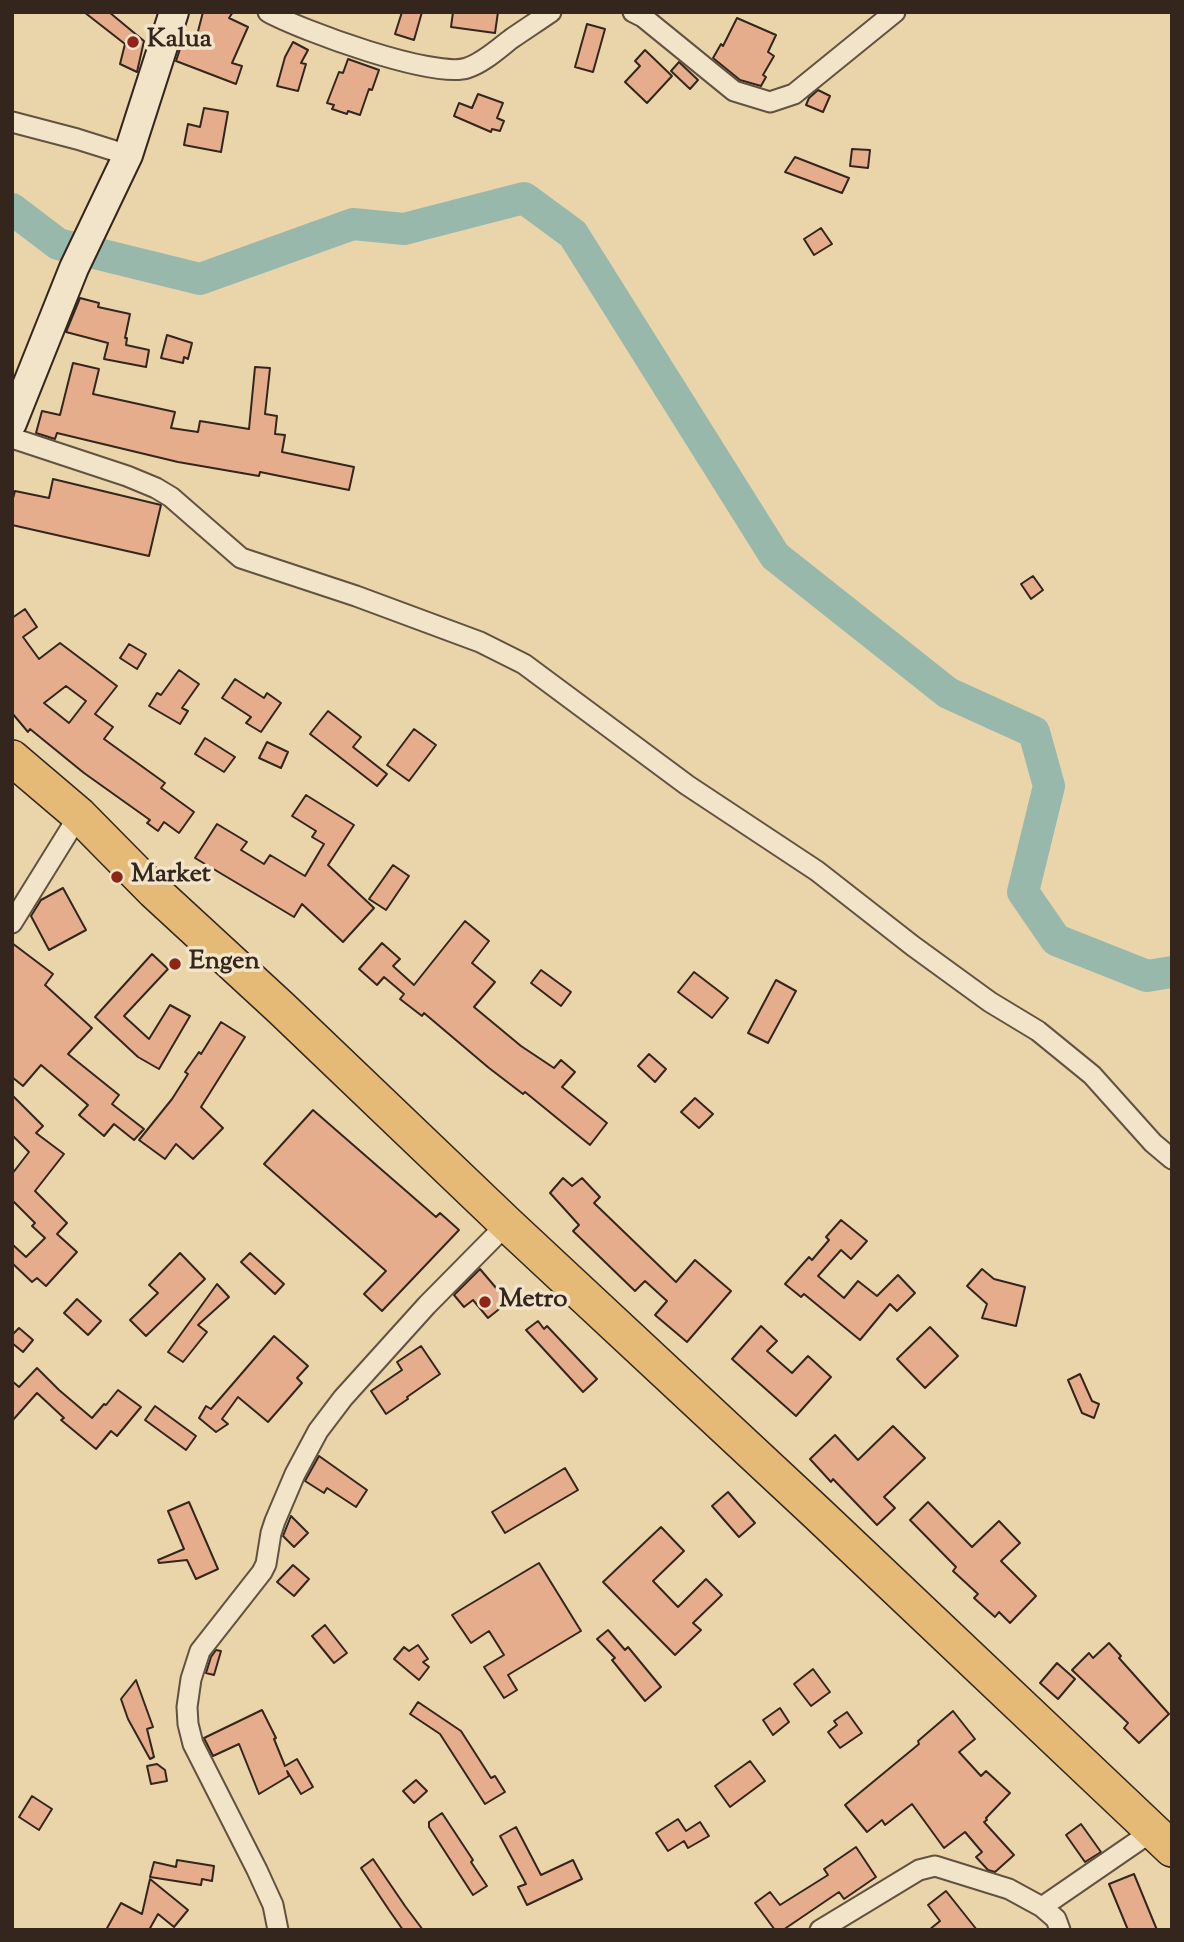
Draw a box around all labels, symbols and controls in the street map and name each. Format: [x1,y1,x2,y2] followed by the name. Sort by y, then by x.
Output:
[147,26,212,58] place label: Kalua
[125,34,141,50] marker: Kalua
[131,861,211,893] place label: Market
[109,869,125,885] marker: Market
[189,948,260,980] place label: Engen
[167,956,183,972] marker: Engen
[499,1286,567,1318] place label: Metro
[477,1294,493,1310] marker: Metro

